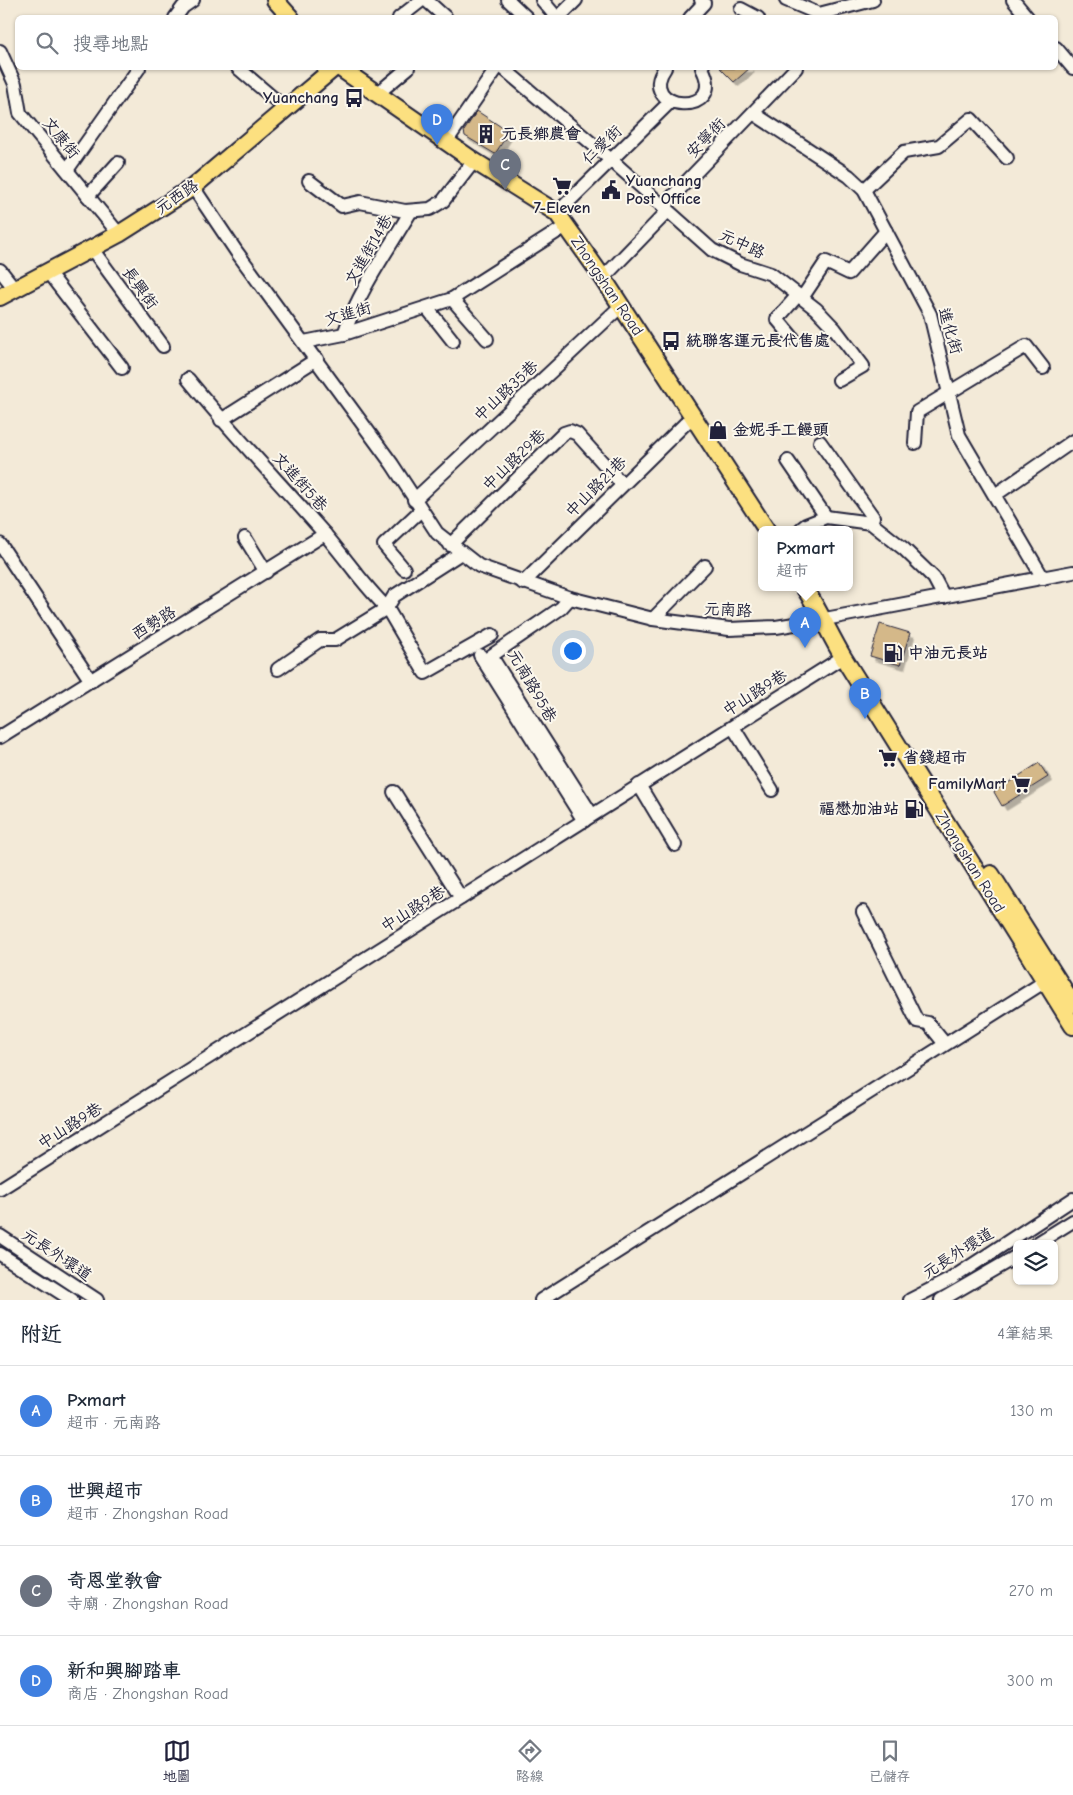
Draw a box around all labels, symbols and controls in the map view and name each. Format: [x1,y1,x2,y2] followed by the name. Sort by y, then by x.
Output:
[15,15,1058,70] search box
[33,29,61,57] icon: search
[73,33,149,55] text: 搜尋地點
[343,87,365,109] bus stop icon: Yuanchang
[263,89,339,107] place label: Yuanchang
[421,104,453,145] pin: D
[39,114,83,162] street label: 文康街
[683,114,729,162] street label: 安寧街
[578,122,626,168] street label: 仁愛街
[475,123,497,145] building icon: 元長鄉農會
[501,125,581,143] place label: 元長鄉農會
[489,149,521,190] pin: C
[626,172,702,208] place label: Yuanchang Post Office
[551,175,573,197] supermarket icon: 7-Eleven
[152,176,202,218] street label: 元西路
[600,179,622,201] public building icon: Yuanchang Post Office
[534,199,590,217] place label: 7-Eleven
[342,212,396,288] street label: 文進街14巷
[716,226,768,262] street label: 元中路
[567,233,647,339] street label: Zhongshan Road
[119,263,161,313] street label: 長興街
[322,299,374,329] street label: 文進街
[934,305,966,357] street label: 進化街
[660,330,682,352] bus stop icon: 統聯客運元長代售處
[686,332,830,350] place label: 統聯客運元長代售處
[470,357,542,425] street label: 中山路35巷
[707,419,729,441] shop icon: 金妮手工饅頭
[733,421,829,439] place label: 金妮手工饅頭
[479,425,549,495] street label: 中山路29巷
[269,449,331,515] street label: 文進街5巷
[562,453,630,521] street label: 中山路21巷
[758,526,853,591] popup
[776,537,835,559] text: Pxmart
[776,562,808,580] text: 超市
[704,600,752,620] street label: 元南路
[129,603,179,643] street label: 西勢路
[789,607,821,648] pin: A
[560,638,586,664] your location
[882,642,904,664] fuel station icon: 中油元長站
[908,644,988,662] place label: 中油元長站
[504,646,560,726] street label: 元南路95巷
[719,666,791,720] street label: 中山路9巷
[849,678,881,719] pin: B
[877,747,899,769] supermarket icon: 省錢超市
[903,749,967,767] place label: 省錢超市
[1010,773,1032,795] supermarket icon: FamilyMart
[928,775,1007,793] place label: FamilyMart
[903,798,925,820] fuel station icon: 福懋加油站
[819,800,899,818] place label: 福懋加油站
[932,808,1008,916] street label: Zhongshan Road
[377,882,449,936] street label: 中山路9巷
[34,1099,106,1153] street label: 中山路9巷
[919,1224,997,1282] street label: 元長外環道
[19,1225,95,1285] street label: 元長外環道
[1013,1240,1058,1285] map controls
[1013,1240,1058,1285] button: layers
[20,1322,62,1346] text: 附近
[997,1325,1053,1343] text: 4筆結果
[67,1389,125,1411] text: Pxmart
[32,1402,40,1420] text: A
[1010,1402,1053,1420] text: 130 m
[67,1414,161,1432] text: 超市 · 元南路
[67,1480,143,1502] text: 世興超市
[31,1492,41,1510] text: B
[1011,1492,1053,1510] text: 170 m
[67,1505,228,1523] text: 超市 · Zhongshan Road
[67,1570,162,1592] text: 奇恩堂教會
[31,1582,41,1600] text: C
[1009,1582,1053,1600] text: 270 m
[67,1595,228,1613] text: 寺廟 · Zhongshan Road
[67,1660,181,1682] text: 新和興腳踏車
[31,1672,41,1690] text: D
[1007,1672,1053,1690] text: 300 m
[67,1685,228,1703] text: 商店 · Zhongshan Road
[163,1737,191,1785] tab: 地圖
[516,1737,544,1785] tab: 路線
[869,1737,911,1785] tab: 已儲存

